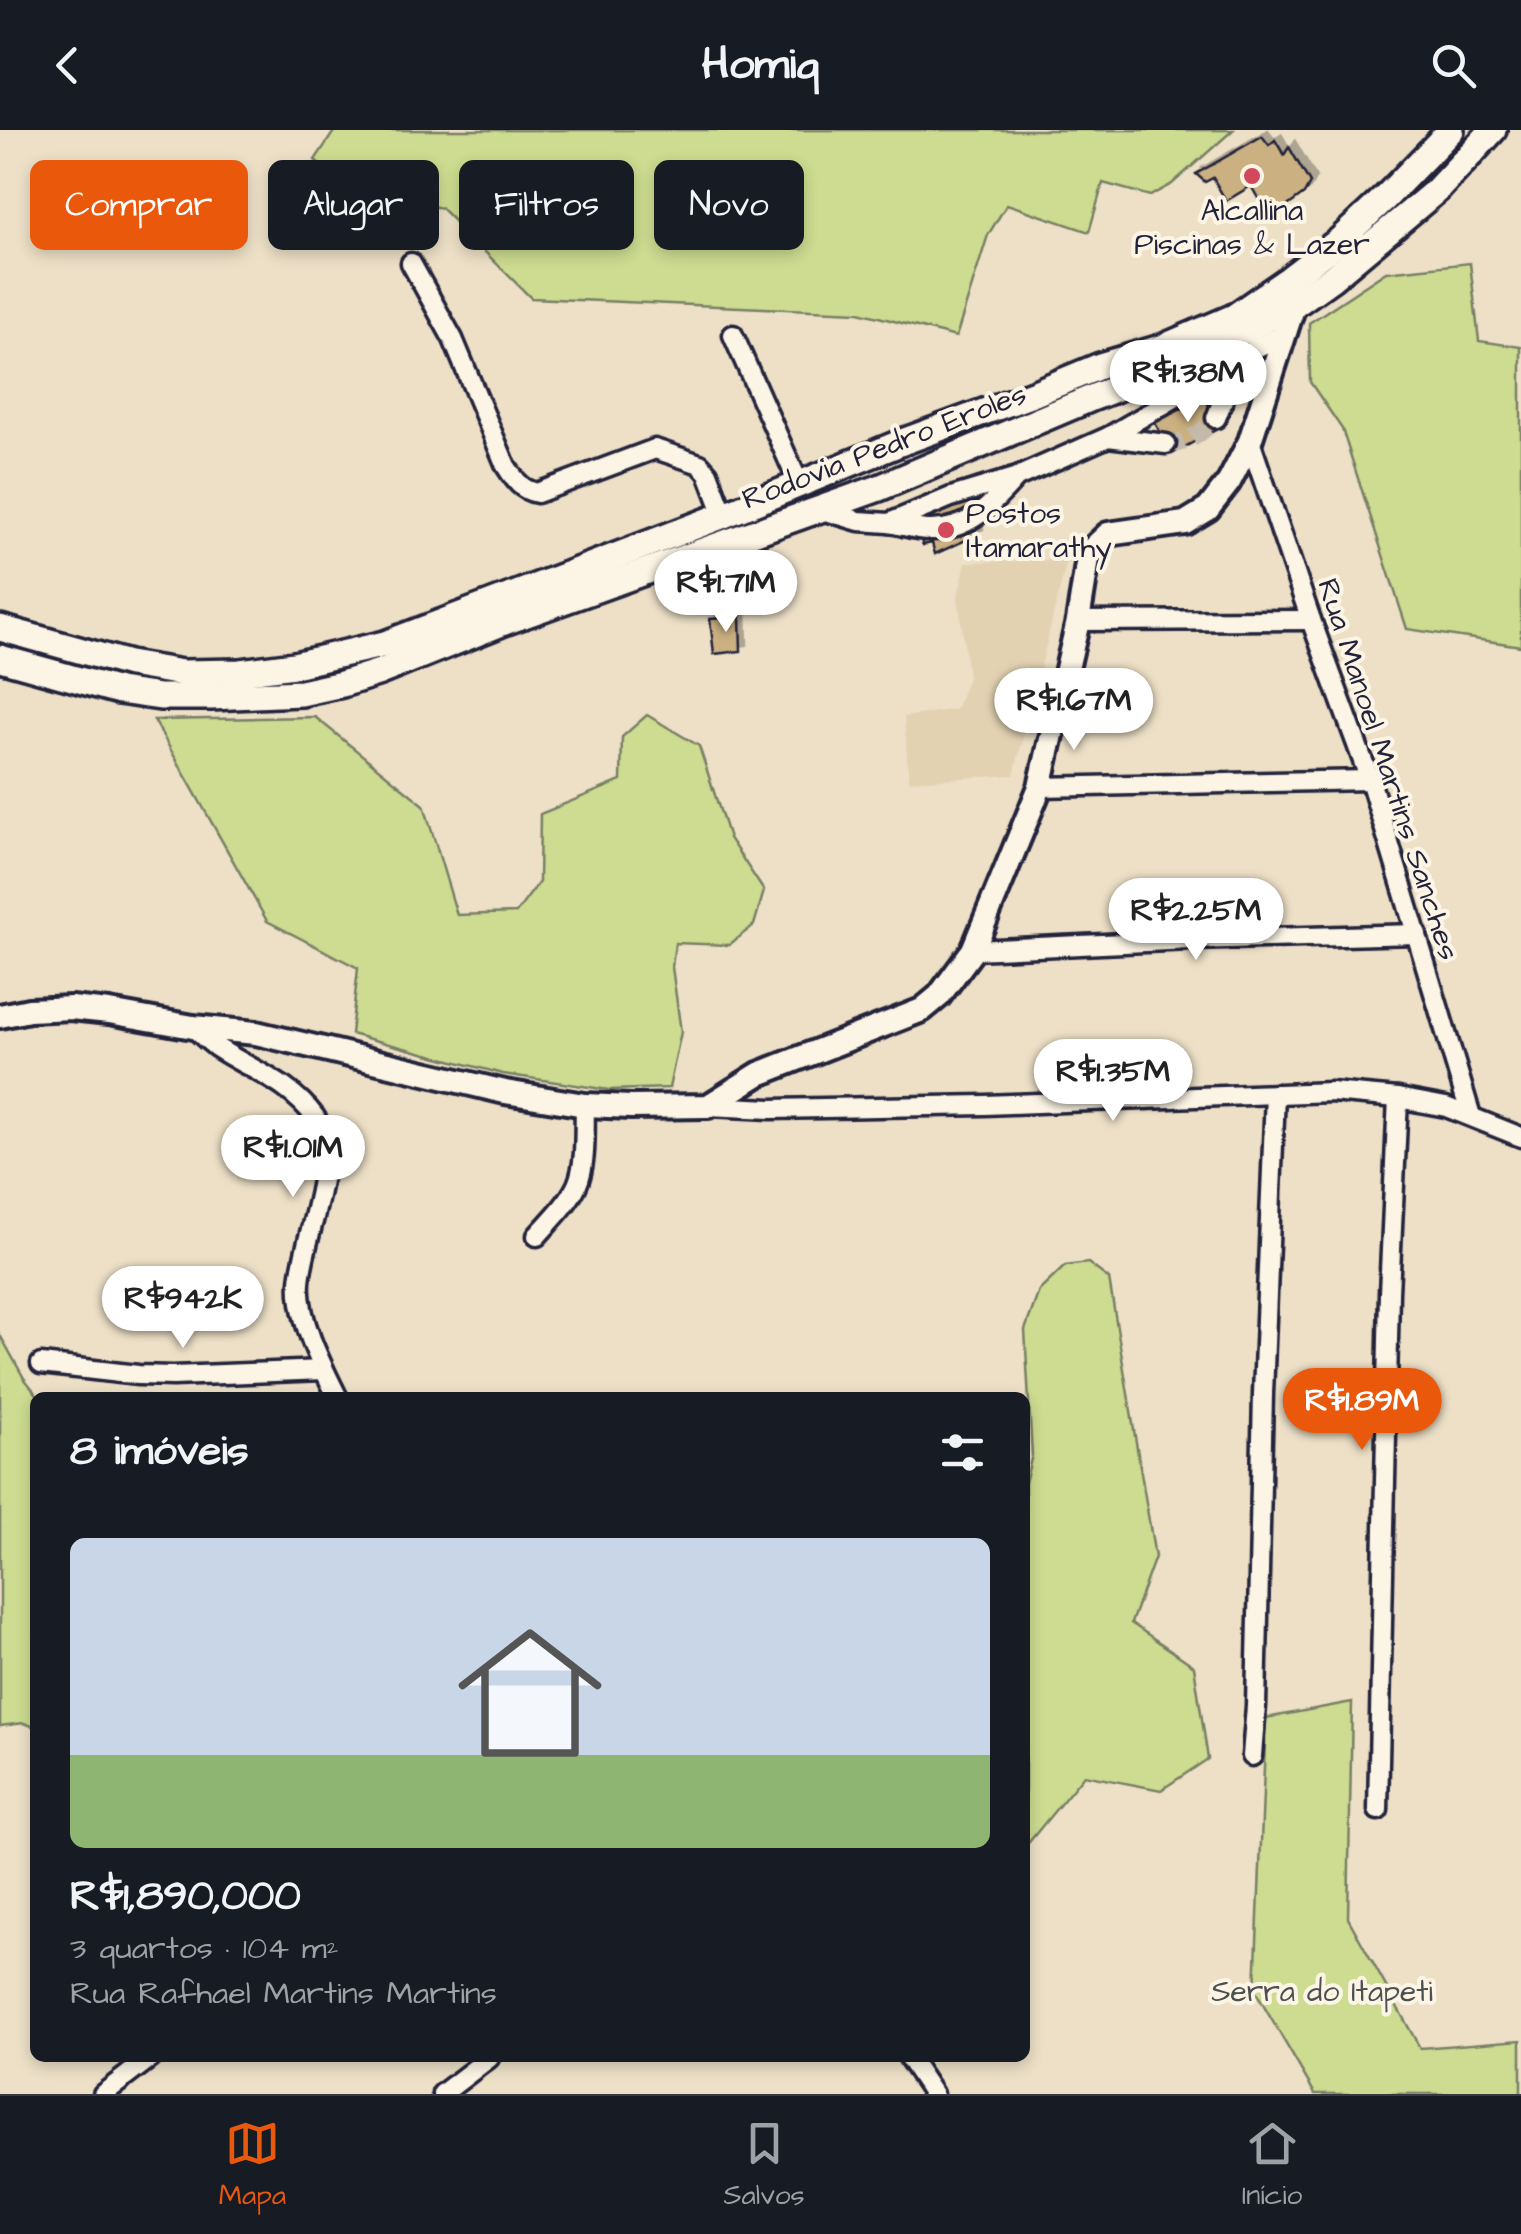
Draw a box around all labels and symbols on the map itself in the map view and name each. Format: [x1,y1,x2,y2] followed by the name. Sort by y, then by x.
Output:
[1241,165,1263,187] marker: Alcallina Piscinas & Lazer
[1134,190,1370,266] place label: Alcallina Piscinas & Lazer
[1096,340,1280,425] pin: R$1.38M
[736,373,1033,521] street label: Rodovia Pedro Eroles
[966,493,1112,570] place label: Postos Itamarathy
[935,519,957,541] marker: Postos Itamarathy
[634,550,818,635] pin: R$1.71M
[1306,573,1470,965] street label: Rua Manoel Martins Sanches
[982,668,1166,753] pin: R$1.67M
[1104,878,1288,963] pin: R$2.25M
[1021,1039,1205,1124] pin: R$1.35M
[201,1115,385,1200] pin: R$1.01M
[102,1266,264,1351] pin: R$942K
[1270,1368,1454,1453] pin: R$1.89M
[1211,1971,1433,2013] park label: Serra do Itapeti

